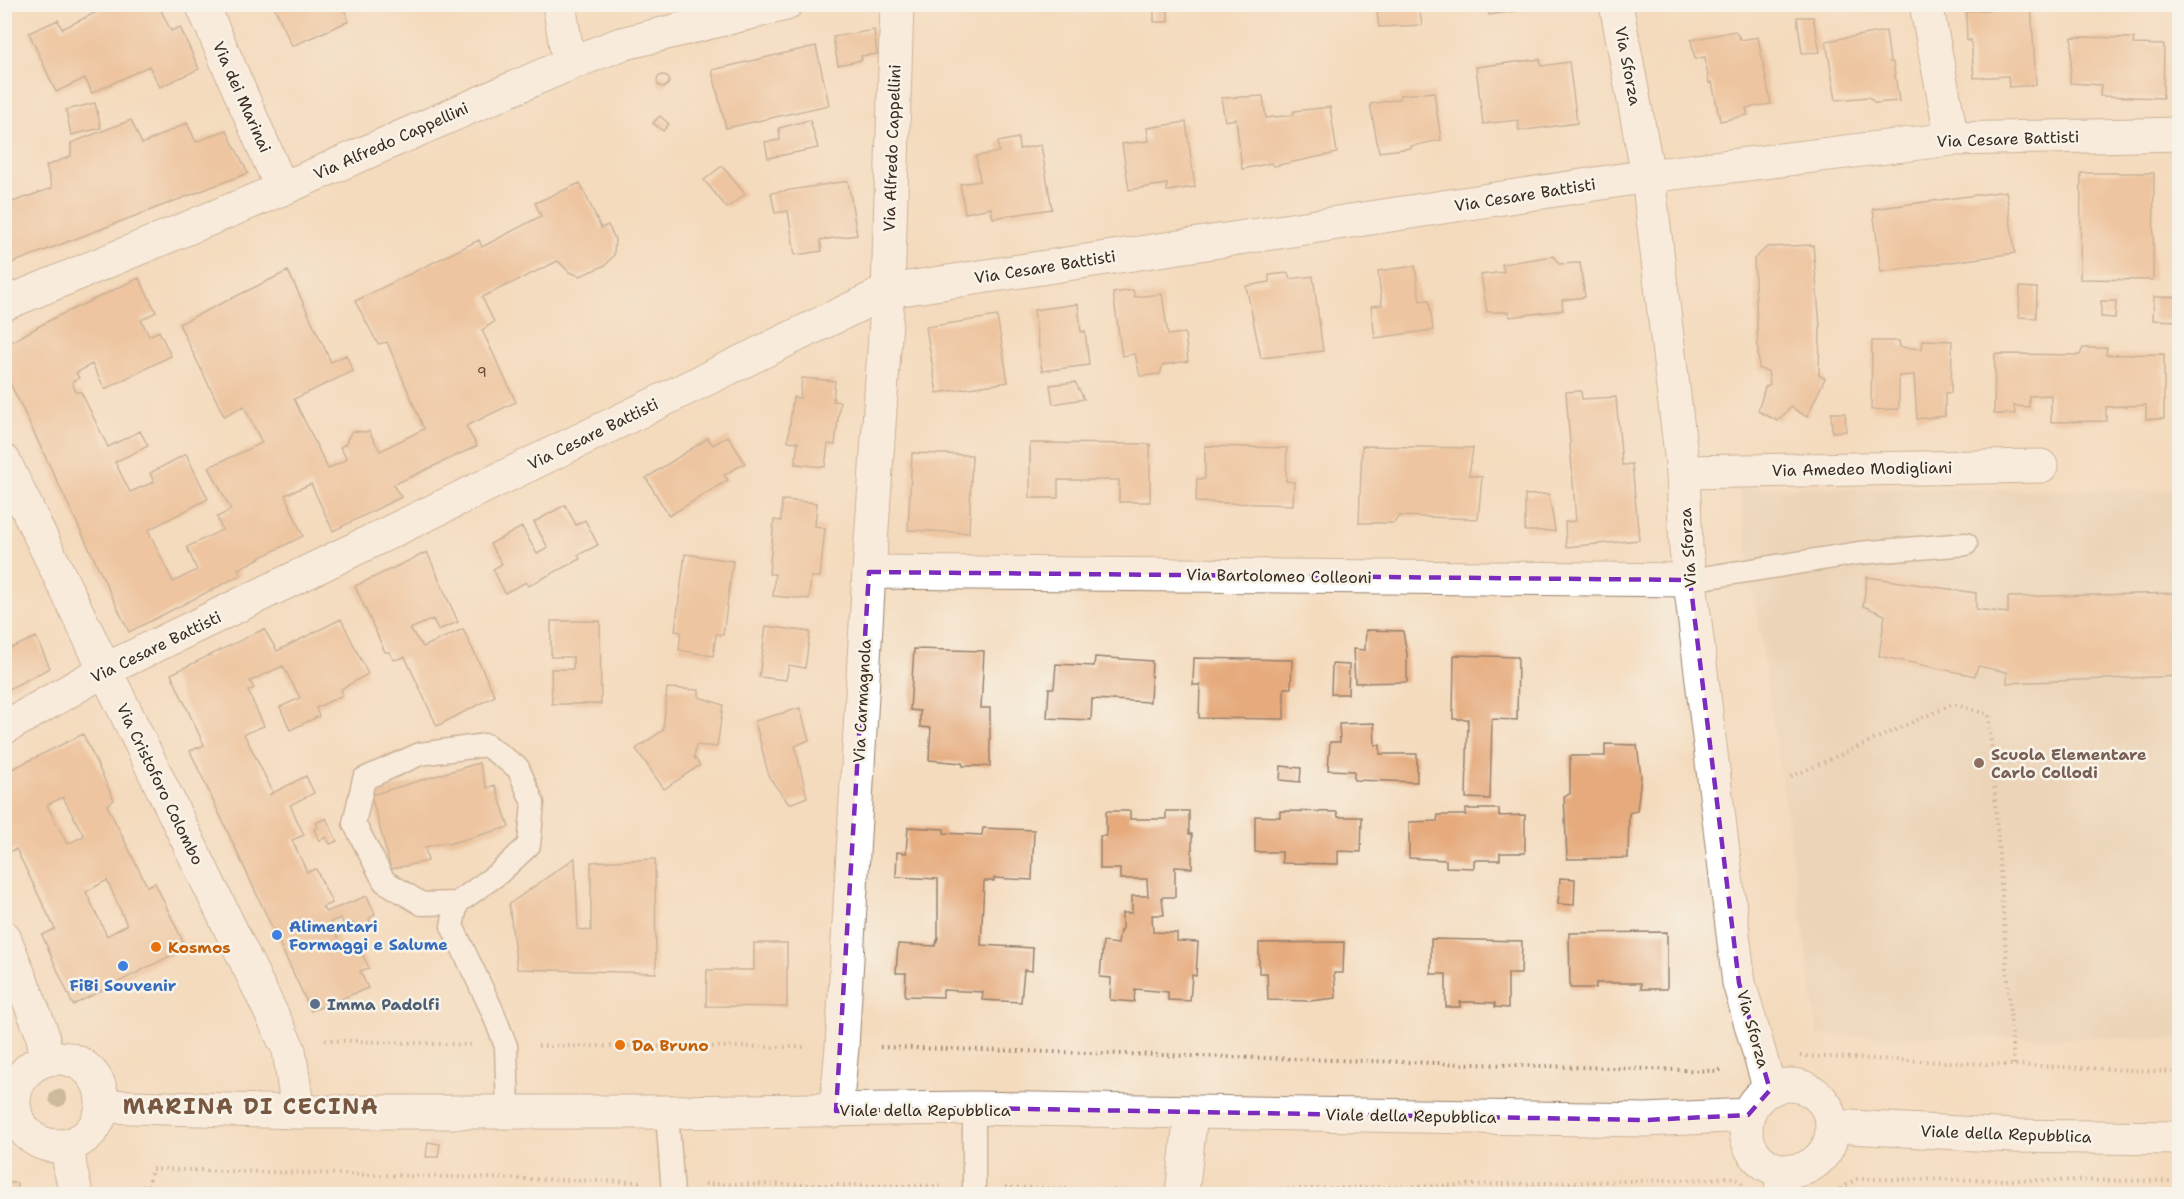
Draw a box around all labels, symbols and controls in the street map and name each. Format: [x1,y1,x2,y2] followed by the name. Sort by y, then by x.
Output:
[1610,25,1646,107] street label: Via Sforza
[208,38,276,156] street label: Via dei Marinai
[879,64,905,232] street label: Via Alfredo Cappellini
[310,97,472,185] street label: Via Alfredo Cappellini
[1936,126,2080,152] street label: Via Cesare Battisti
[1453,173,1597,217] street label: Via Cesare Battisti
[973,245,1117,289] street label: Via Cesare Battisti
[477,363,487,381] house number: 9
[524,393,662,475] street label: Via Cesare Battisti
[1771,457,1953,481] street label: Via Amedeo Modigliani
[1675,507,1701,589] street label: Via Sforza
[1186,564,1372,588] street label: Via Bartolomeo Colleoni
[87,606,225,688] street label: Via Cesare Battisti
[848,638,876,764] street label: Via Carmagnola
[112,700,208,868] street label: Via Cristoforo Colombo
[1991,744,2147,783] place label: Scuola Elementare Carlo Collodi
[1972,756,1986,770] marker: Scuola Elementare Carlo Collodi
[289,916,448,955] place label: Alimentari Formaggi e Salume
[270,928,284,942] marker: Alimentari Formaggi e Salume
[168,937,231,958] place label: Kosmos
[149,940,163,954] marker: Kosmos
[116,959,130,973] marker: FiBi Souvenir
[70,975,177,996] place label: FiBi Souvenir
[1732,988,1774,1070] street label: Via Sforza
[327,994,440,1015] place label: Imma Padolfi
[308,997,322,1011] marker: Imma Padolfi
[632,1035,709,1056] place label: Da Bruno
[613,1038,627,1052] marker: Da Bruno
[123,1092,379,1121] district label: MARINA DI CECINA
[839,1100,1011,1121] street label: Viale della Repubblica
[1325,1104,1497,1128] street label: Viale della Repubblica
[1920,1121,2092,1147] street label: Viale della Repubblica

